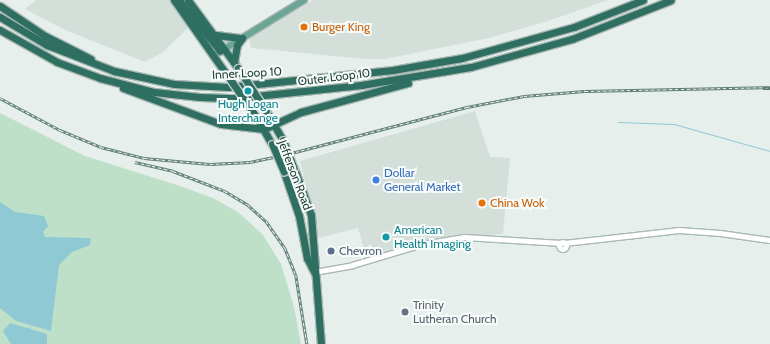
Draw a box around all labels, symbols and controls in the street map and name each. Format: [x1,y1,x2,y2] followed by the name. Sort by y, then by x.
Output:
[312,20,370,34] place label: Burger King
[299,22,309,32] marker: Burger King
[212,64,282,82] street label: Inner Loop 10
[297,65,371,89] street label: Outer Loop 10
[243,86,253,96] marker: Hugh Logan Interchange
[218,97,278,125] place label: Hugh Logan Interchange
[275,138,315,212] street label: Jefferson Road
[384,166,461,194] place label: Dollar General Market
[371,175,381,185] marker: Dollar General Market
[490,196,544,210] place label: China Wok
[477,198,487,208] marker: China Wok
[394,223,471,251] place label: American Health Imaging
[381,232,391,242] marker: American Health Imaging
[339,244,382,258] place label: Chevron
[326,246,336,256] marker: Chevron
[413,298,497,326] place label: Trinity Lutheran Church
[400,307,410,317] marker: Trinity Lutheran Church

